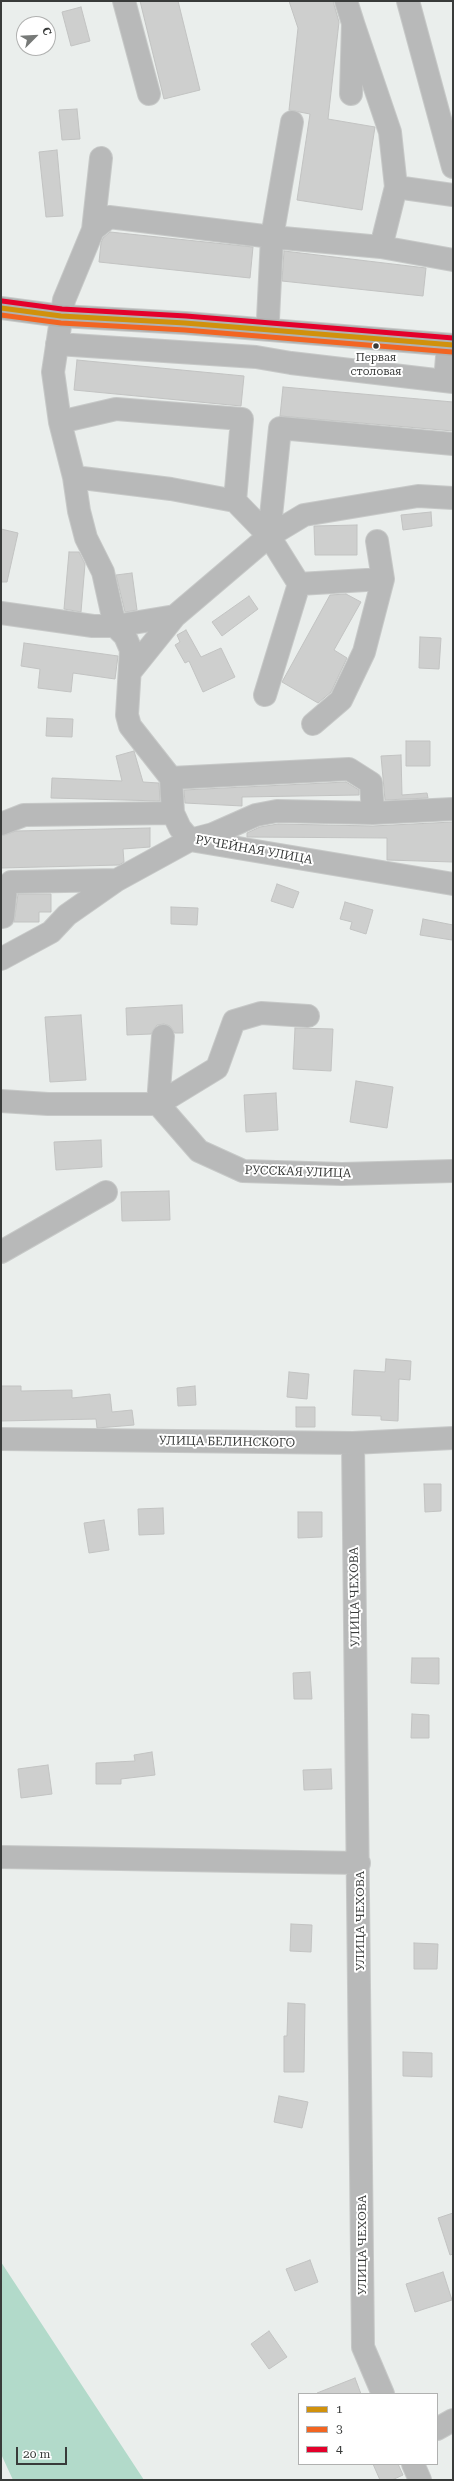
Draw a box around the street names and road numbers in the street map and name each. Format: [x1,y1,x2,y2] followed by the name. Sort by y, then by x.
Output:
[194,833,314,867] street label: РУЧЕЙНАЯ УЛИЦА
[244,1163,352,1181] street label: РУССКАЯ УЛИЦА
[159,1434,295,1450] street label: УЛИЦА БЕЛИНСКОГО
[347,1547,363,1647] street label: УЛИЦА ЧЕХОВА
[353,1871,367,1971] street label: УЛИЦА ЧЕХОВА
[355,2195,369,2295] street label: УЛИЦА ЧЕХОВА

